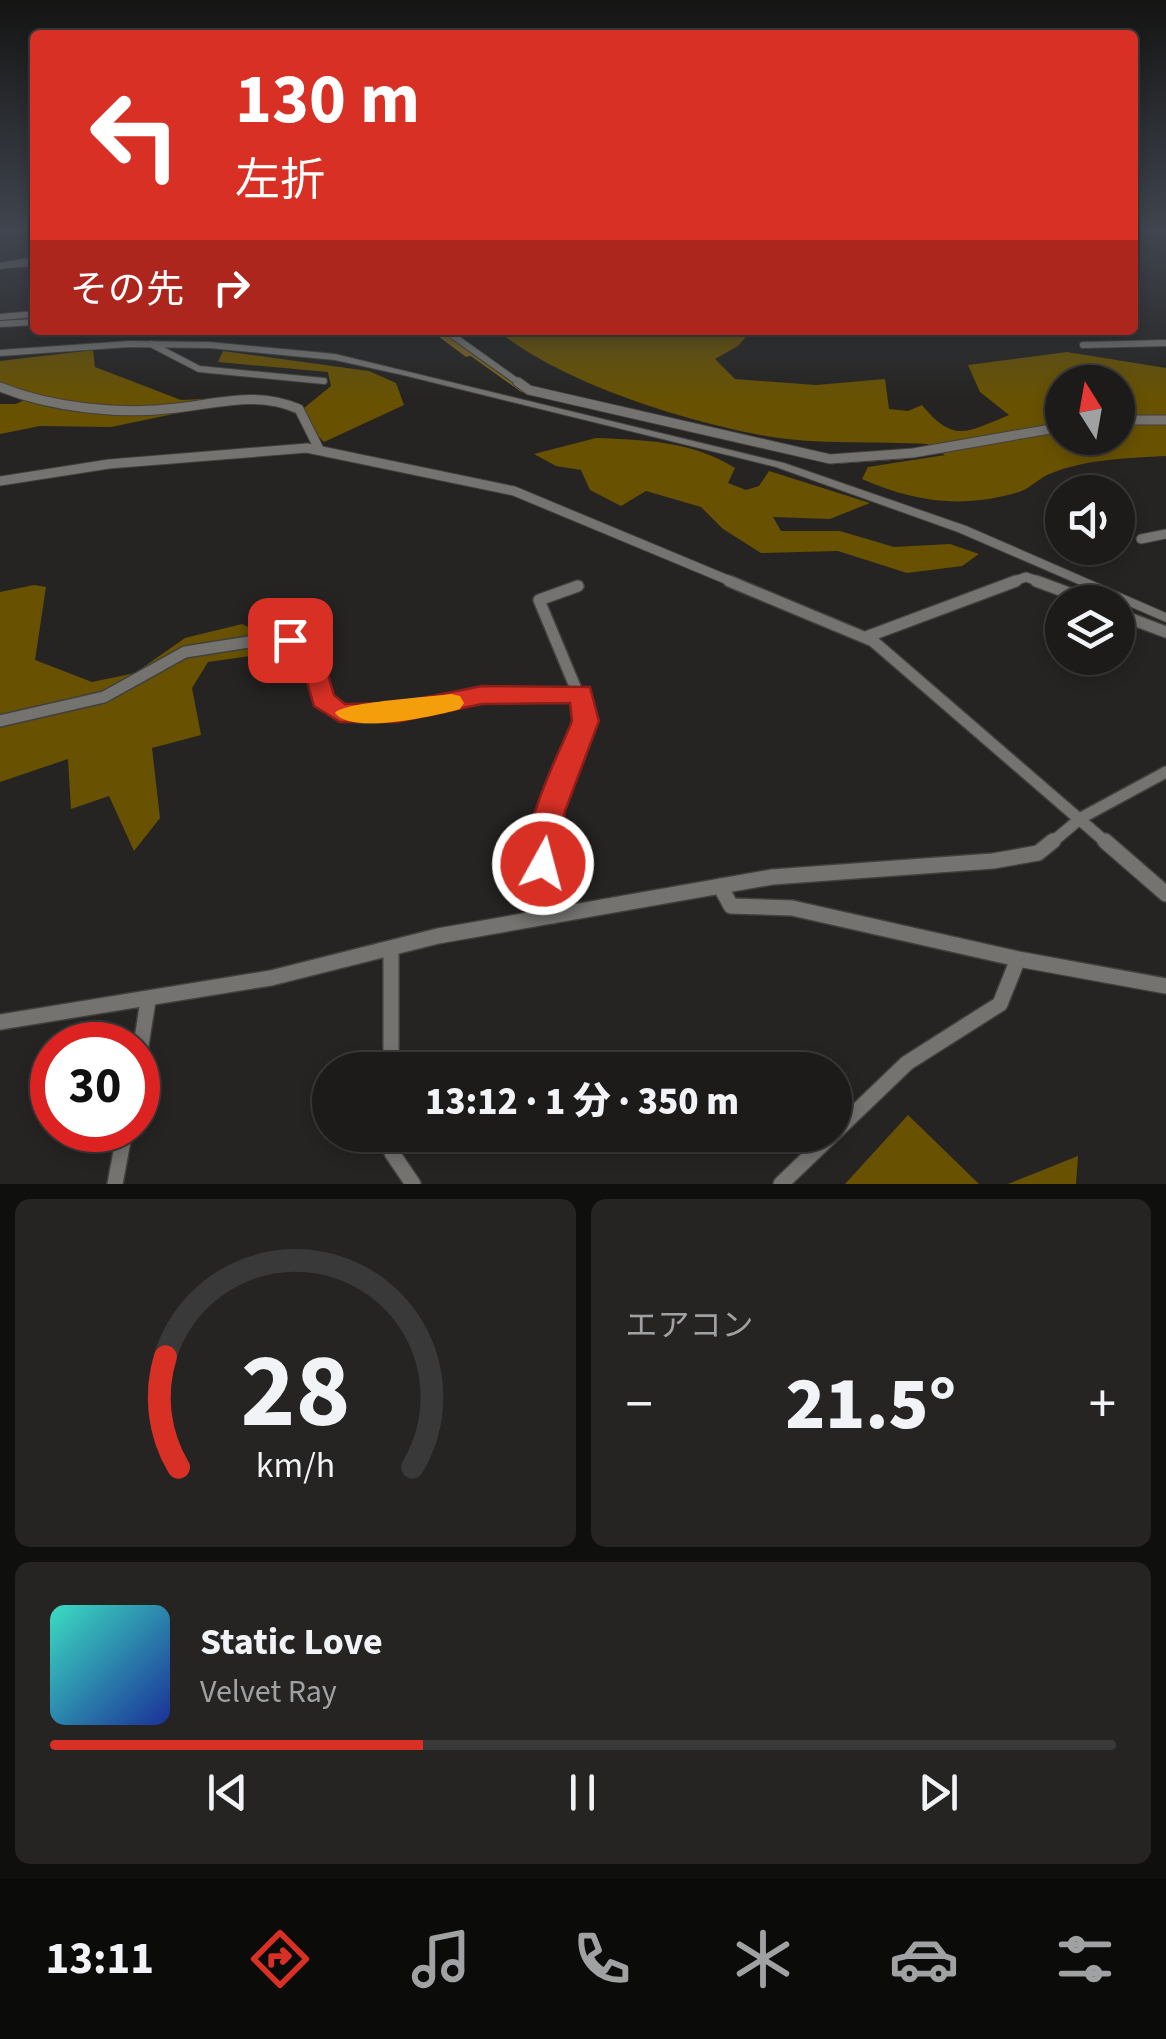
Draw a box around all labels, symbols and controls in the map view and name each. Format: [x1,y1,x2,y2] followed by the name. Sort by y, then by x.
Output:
[235,50,420,150] text: 130 m
[70,70,200,200] icon: left
[235,149,325,213] text: 左折
[204,260,259,315] icon: right
[70,263,184,317] text: その先
[1045,365,1135,455] north arrow
[1045,365,1135,675] map controls
[1045,475,1135,565] button: sound
[1045,585,1135,675] button: layers
[248,598,333,683] pin
[263,613,318,668] icon: arrive
[491,812,595,916] position arrow
[30,1022,160,1152] speed limit sign: 30
[425,1075,739,1129] text: 13:12 · 1 分 · 350 m
[626,1303,754,1349] text: エアコン
[240,1319,350,1467] text: 28
[785,1351,956,1458] text: 21.5°
[626,1366,653,1444] text: −
[1089,1366,1116,1444] text: +
[256,1440,335,1491] text: km/h
[200,1615,383,1669] text: Static Love
[200,1669,337,1715] text: Velvet Ray
[200,1765,255,1820] icon: previous
[555,1765,610,1820] icon: pause
[911,1765,966,1820] icon: next
[245,1924,315,1994] icon: directions
[406,1924,476,1994] icon: music
[567,1924,637,1994] icon: phone
[728,1924,798,1994] icon: climate
[889,1924,959,1994] icon: car
[1050,1924,1120,1994] icon: filters
[46,1927,154,1991] text: 13:11

